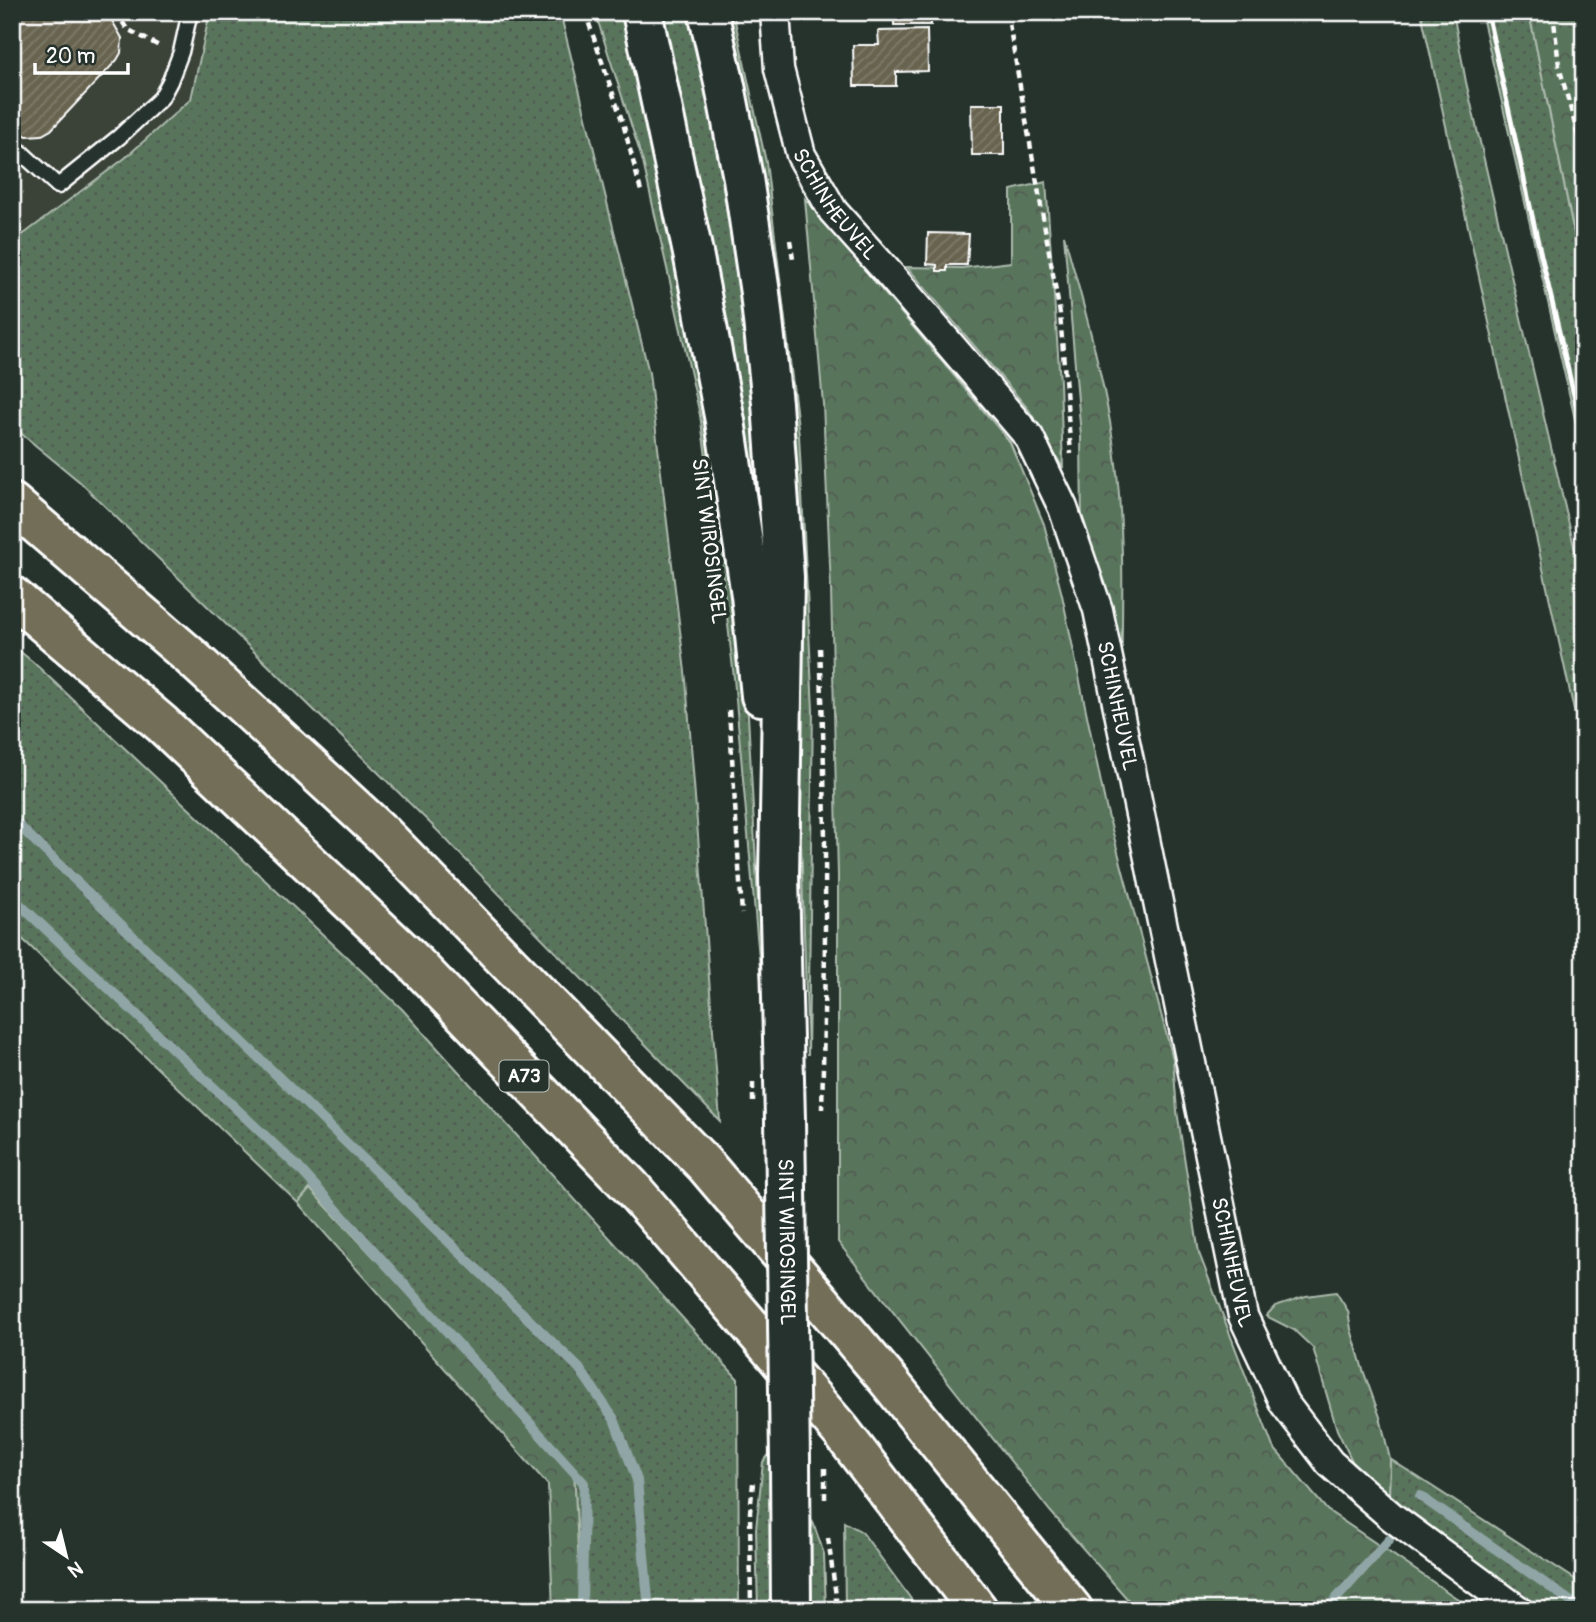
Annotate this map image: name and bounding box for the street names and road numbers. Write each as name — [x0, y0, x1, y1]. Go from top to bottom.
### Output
street label: SCHINHEUVEL — [786, 143, 884, 266]
street label: SINT WIROSINGEL — [685, 456, 733, 626]
street label: SCHINHEUVEL — [1091, 639, 1144, 773]
road number: A73 — [500, 1060, 548, 1092]
street label: SINT WIROSINGEL — [772, 1158, 802, 1326]
street label: SCHINHEUVEL — [1205, 1195, 1260, 1332]

